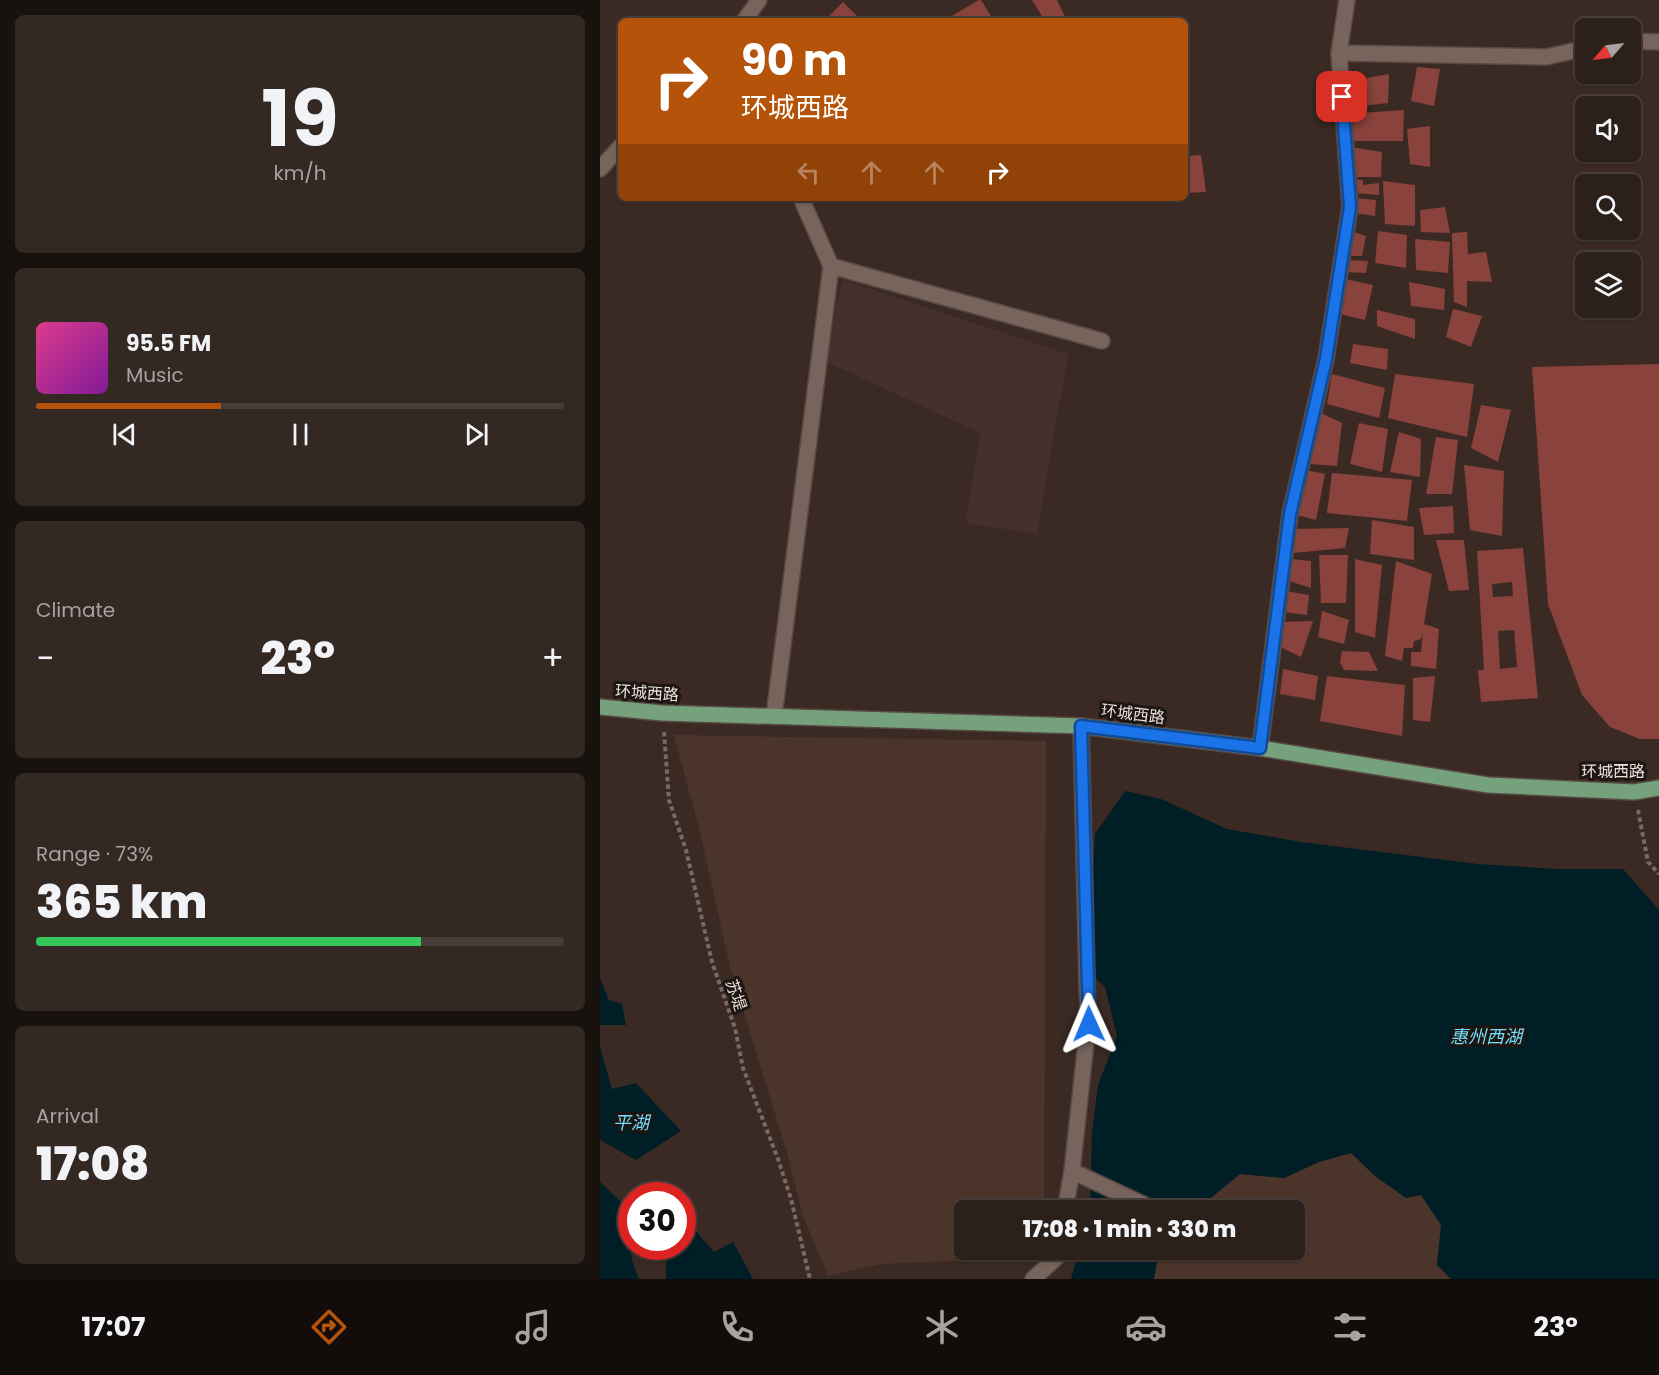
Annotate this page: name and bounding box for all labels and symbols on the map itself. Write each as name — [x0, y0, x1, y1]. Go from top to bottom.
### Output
north arrow — [1575, 18, 1641, 84]
pin — [1316, 71, 1367, 122]
street label: 环城西路 — [614, 679, 680, 707]
street label: 环城西路 — [1100, 699, 1166, 729]
street label: 环城西路 — [1581, 760, 1645, 783]
street label: 苏堤 — [720, 976, 752, 1014]
position arrow — [1057, 992, 1121, 1056]
water label: 惠州西湖 — [1450, 1024, 1525, 1049]
water label: 平湖 — [613, 1110, 652, 1135]
speed limit sign: 30 — [618, 1182, 696, 1260]

